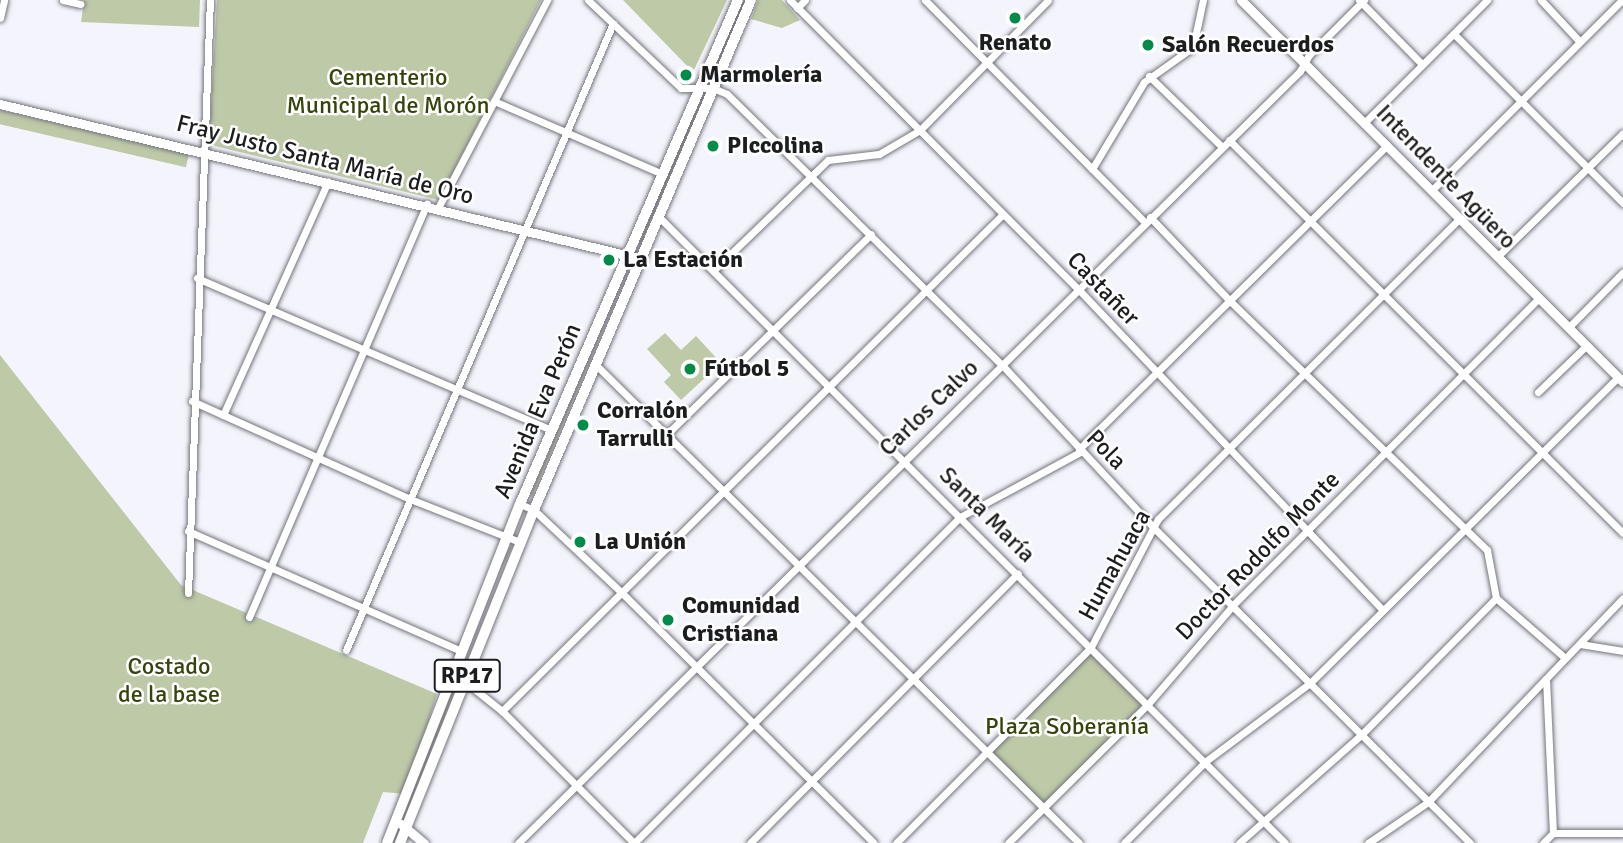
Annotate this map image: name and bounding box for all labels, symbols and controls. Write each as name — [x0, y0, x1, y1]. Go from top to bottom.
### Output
marker: Renato — [1007, 10, 1023, 26]
place label: Renato — [979, 29, 1051, 57]
place label: Salón Recuerdos — [1162, 31, 1334, 59]
marker: Salón Recuerdos — [1140, 37, 1156, 53]
place label: Marmolería — [700, 61, 822, 89]
park label: Cementerio Municipal de Morón — [286, 64, 490, 120]
marker: Marmolería — [678, 67, 694, 83]
street label: Intendente Agüero — [1370, 99, 1522, 255]
street label: Fray Justo Santa María de Oro — [173, 109, 477, 211]
place label: PIccolina — [727, 132, 823, 160]
marker: PIccolina — [705, 138, 721, 154]
place label: La Estación — [623, 246, 743, 274]
street label: Castañer — [1061, 246, 1145, 332]
marker: La Estación — [601, 252, 617, 268]
street label: Avenida Eva Perón — [488, 319, 588, 503]
street label: Carlos Calvo — [873, 354, 985, 462]
place label: Fútbol 5 — [704, 355, 789, 383]
marker: Fútbol 5 — [682, 361, 698, 377]
place label: Corralón Tarrulli — [597, 397, 688, 453]
marker: Corralón Tarrulli — [575, 417, 591, 433]
street label: Pola — [1080, 424, 1132, 476]
street label: Santa María — [933, 461, 1041, 569]
street label: Doctor Rodolfo Monte — [1170, 466, 1346, 646]
street label: Humahuaca — [1073, 505, 1157, 625]
place label: La Unión — [594, 528, 686, 556]
marker: La Unión — [572, 534, 588, 550]
place label: Comunidad Cristiana — [682, 592, 800, 648]
marker: Comunidad Cristiana — [660, 612, 676, 628]
park label: Costado de la base — [118, 653, 220, 709]
road number: RP17 — [432, 656, 502, 696]
park label: Plaza Soberanía — [985, 713, 1149, 741]

